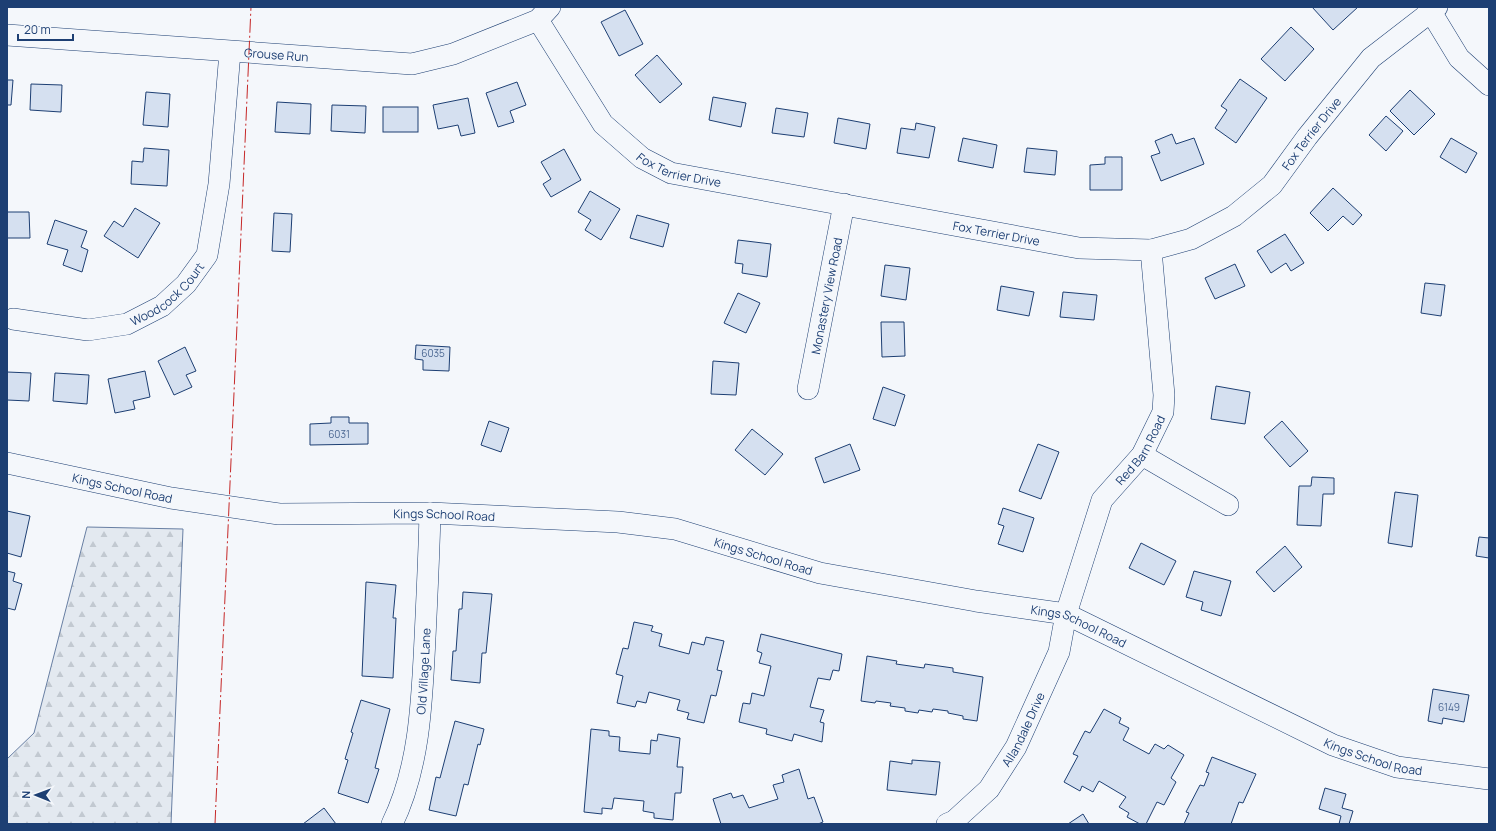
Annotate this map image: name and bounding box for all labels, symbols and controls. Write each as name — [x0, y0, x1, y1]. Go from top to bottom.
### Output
scale bar — [18, 16, 73, 42]
text: 20 m — [24, 21, 51, 38]
street label: Grouse Run — [244, 44, 309, 65]
street label: Fox Terrier Drive — [1277, 93, 1345, 173]
street label: Fox Terrier Drive — [633, 149, 723, 191]
street label: Fox Terrier Drive — [952, 217, 1041, 249]
street label: Monastery View Road — [806, 236, 846, 356]
street label: Woodcock Court — [127, 259, 208, 329]
house number: 6035 — [421, 346, 445, 360]
street label: Red Barn Road — [1111, 412, 1169, 488]
house number: 6031 — [328, 427, 350, 441]
street label: Kings School Road — [71, 469, 174, 507]
street label: Kings School Road — [393, 504, 495, 525]
street label: Kings School Road — [712, 533, 815, 579]
street label: Kings School Road — [1030, 601, 1129, 651]
street label: Old Village Lane — [412, 628, 434, 715]
street label: Allandale Drive — [997, 689, 1048, 770]
house number: 6149 — [1438, 700, 1460, 714]
street label: Kings School Road — [1321, 733, 1423, 779]
north arrow — [16, 775, 56, 815]
text: N — [18, 791, 33, 799]

